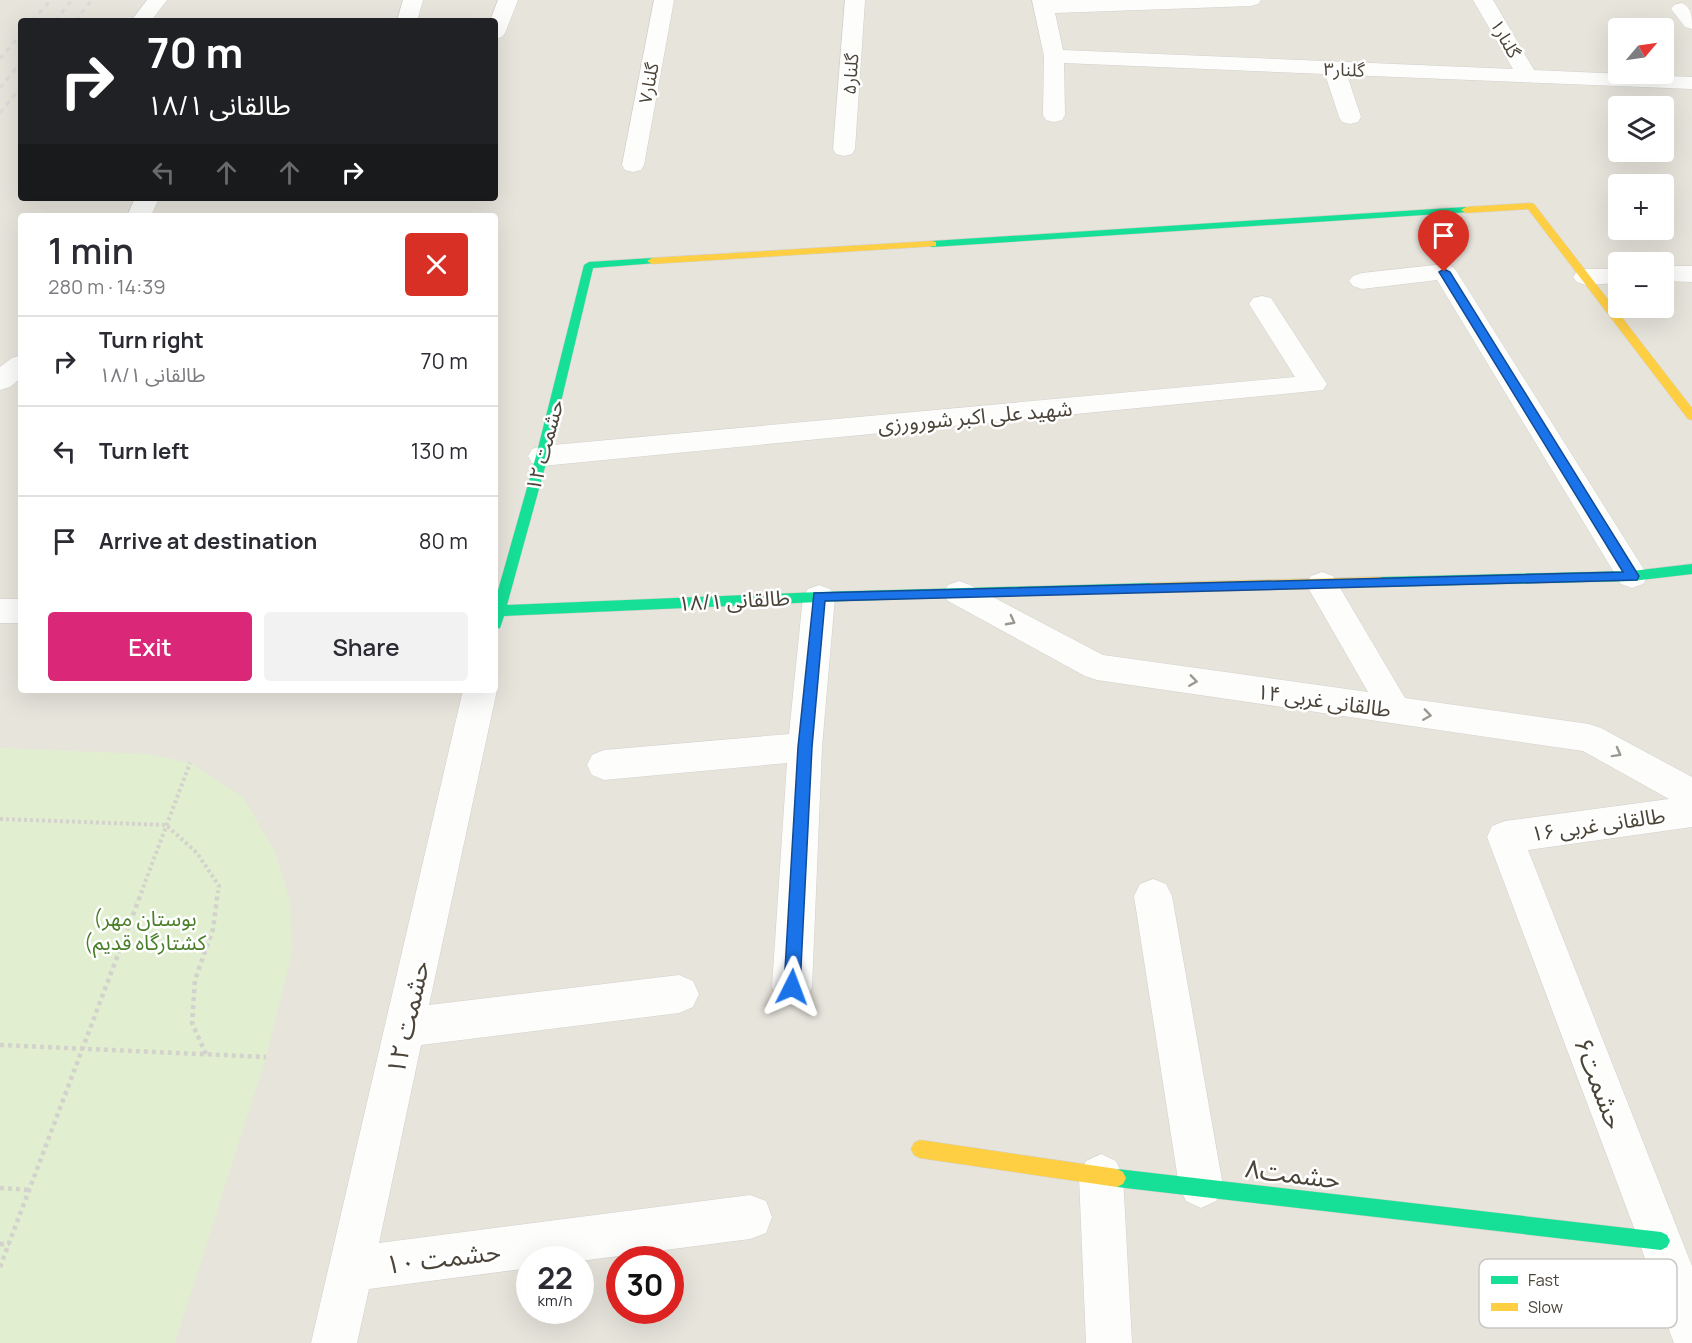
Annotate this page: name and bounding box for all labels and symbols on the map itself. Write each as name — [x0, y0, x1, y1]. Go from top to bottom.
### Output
street label: گلنار۱ — [1485, 14, 1527, 62]
north arrow — [1608, 18, 1674, 84]
street label: گلنار۵ — [837, 52, 863, 95]
street label: گلنار۳ — [1323, 56, 1366, 82]
street label: گلنار۷ — [632, 60, 664, 105]
pin — [1418, 210, 1469, 272]
street label: شهید علی اکبر شورورزی — [877, 394, 1073, 438]
street label: حشمت ۱۲ — [518, 396, 570, 494]
street label: طالقانی ۱۸/۱ — [677, 583, 791, 617]
one-way arrow — [1004, 614, 1015, 625]
one-way arrow — [1188, 675, 1197, 687]
street label: طالقانی غربی ۱۴ — [1255, 677, 1393, 723]
one-way arrow — [1423, 708, 1432, 720]
one-way arrow — [1611, 746, 1621, 757]
street label: طالقانی غربی ۱۶ — [1529, 801, 1667, 847]
park label: (بوستان مهر (کشتارگاه قدیم — [84, 904, 207, 958]
position arrow — [760, 955, 824, 1019]
street label: حشمت ۱۲ — [376, 957, 438, 1077]
street label: حشمت۶ — [1566, 1032, 1634, 1134]
street label: حشمت۸ — [1243, 1149, 1343, 1197]
street label: حشمت ۱۰ — [383, 1232, 503, 1282]
speed limit sign: 30 — [606, 1246, 684, 1324]
legend — [1479, 1259, 1677, 1328]
text: Fast — [1528, 1269, 1559, 1291]
text: Slow — [1528, 1296, 1563, 1318]

